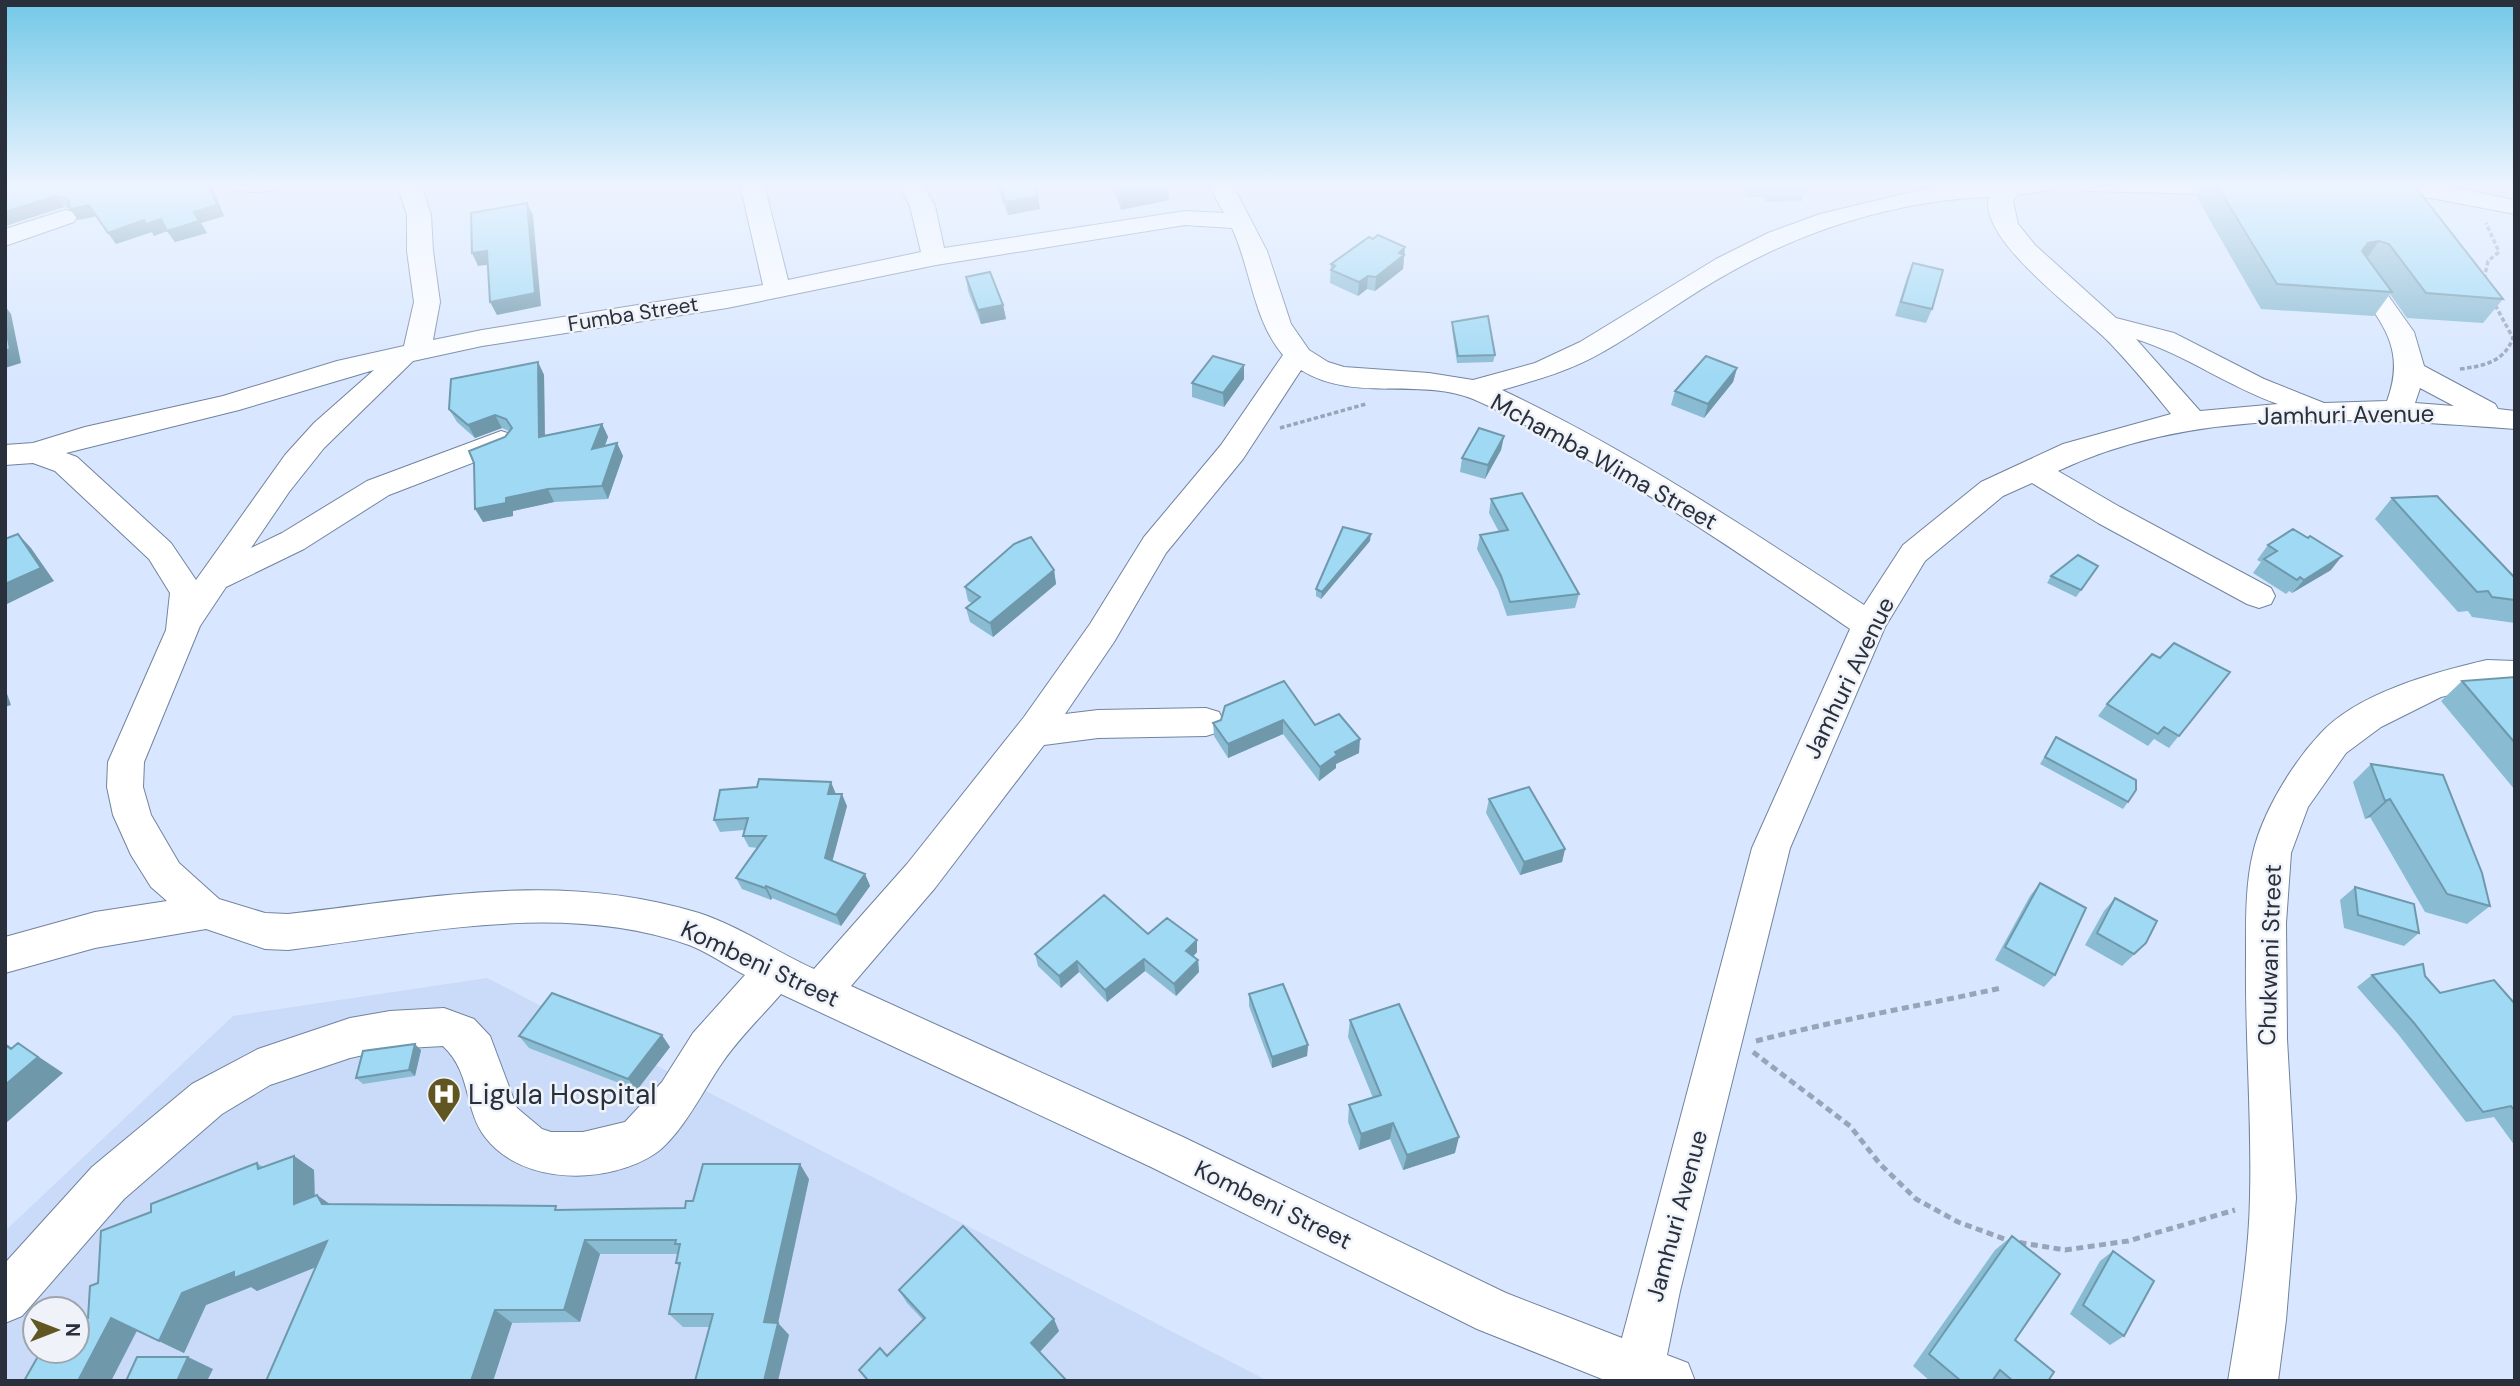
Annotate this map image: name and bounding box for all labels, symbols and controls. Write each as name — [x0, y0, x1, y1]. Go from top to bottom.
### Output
street label: Fumba Street — [566, 290, 700, 338]
street label: Mchamba Wima Street — [1485, 386, 1723, 537]
street label: Jamhuri Avenue — [2257, 397, 2435, 432]
street label: Jamhuri Avenue — [1796, 592, 1901, 764]
street label: Chukwani Street — [2251, 864, 2288, 1046]
street label: Kombeni Street — [676, 913, 844, 1014]
hospital icon: Ligula Hospital — [425, 1075, 463, 1124]
place label: Ligula Hospital — [468, 1076, 657, 1113]
street label: Jamhuri Avenue — [1639, 1127, 1714, 1305]
street label: Kombeni Street — [1189, 1153, 1357, 1256]
north arrow — [21, 1295, 91, 1365]
text: N — [60, 1323, 85, 1337]

